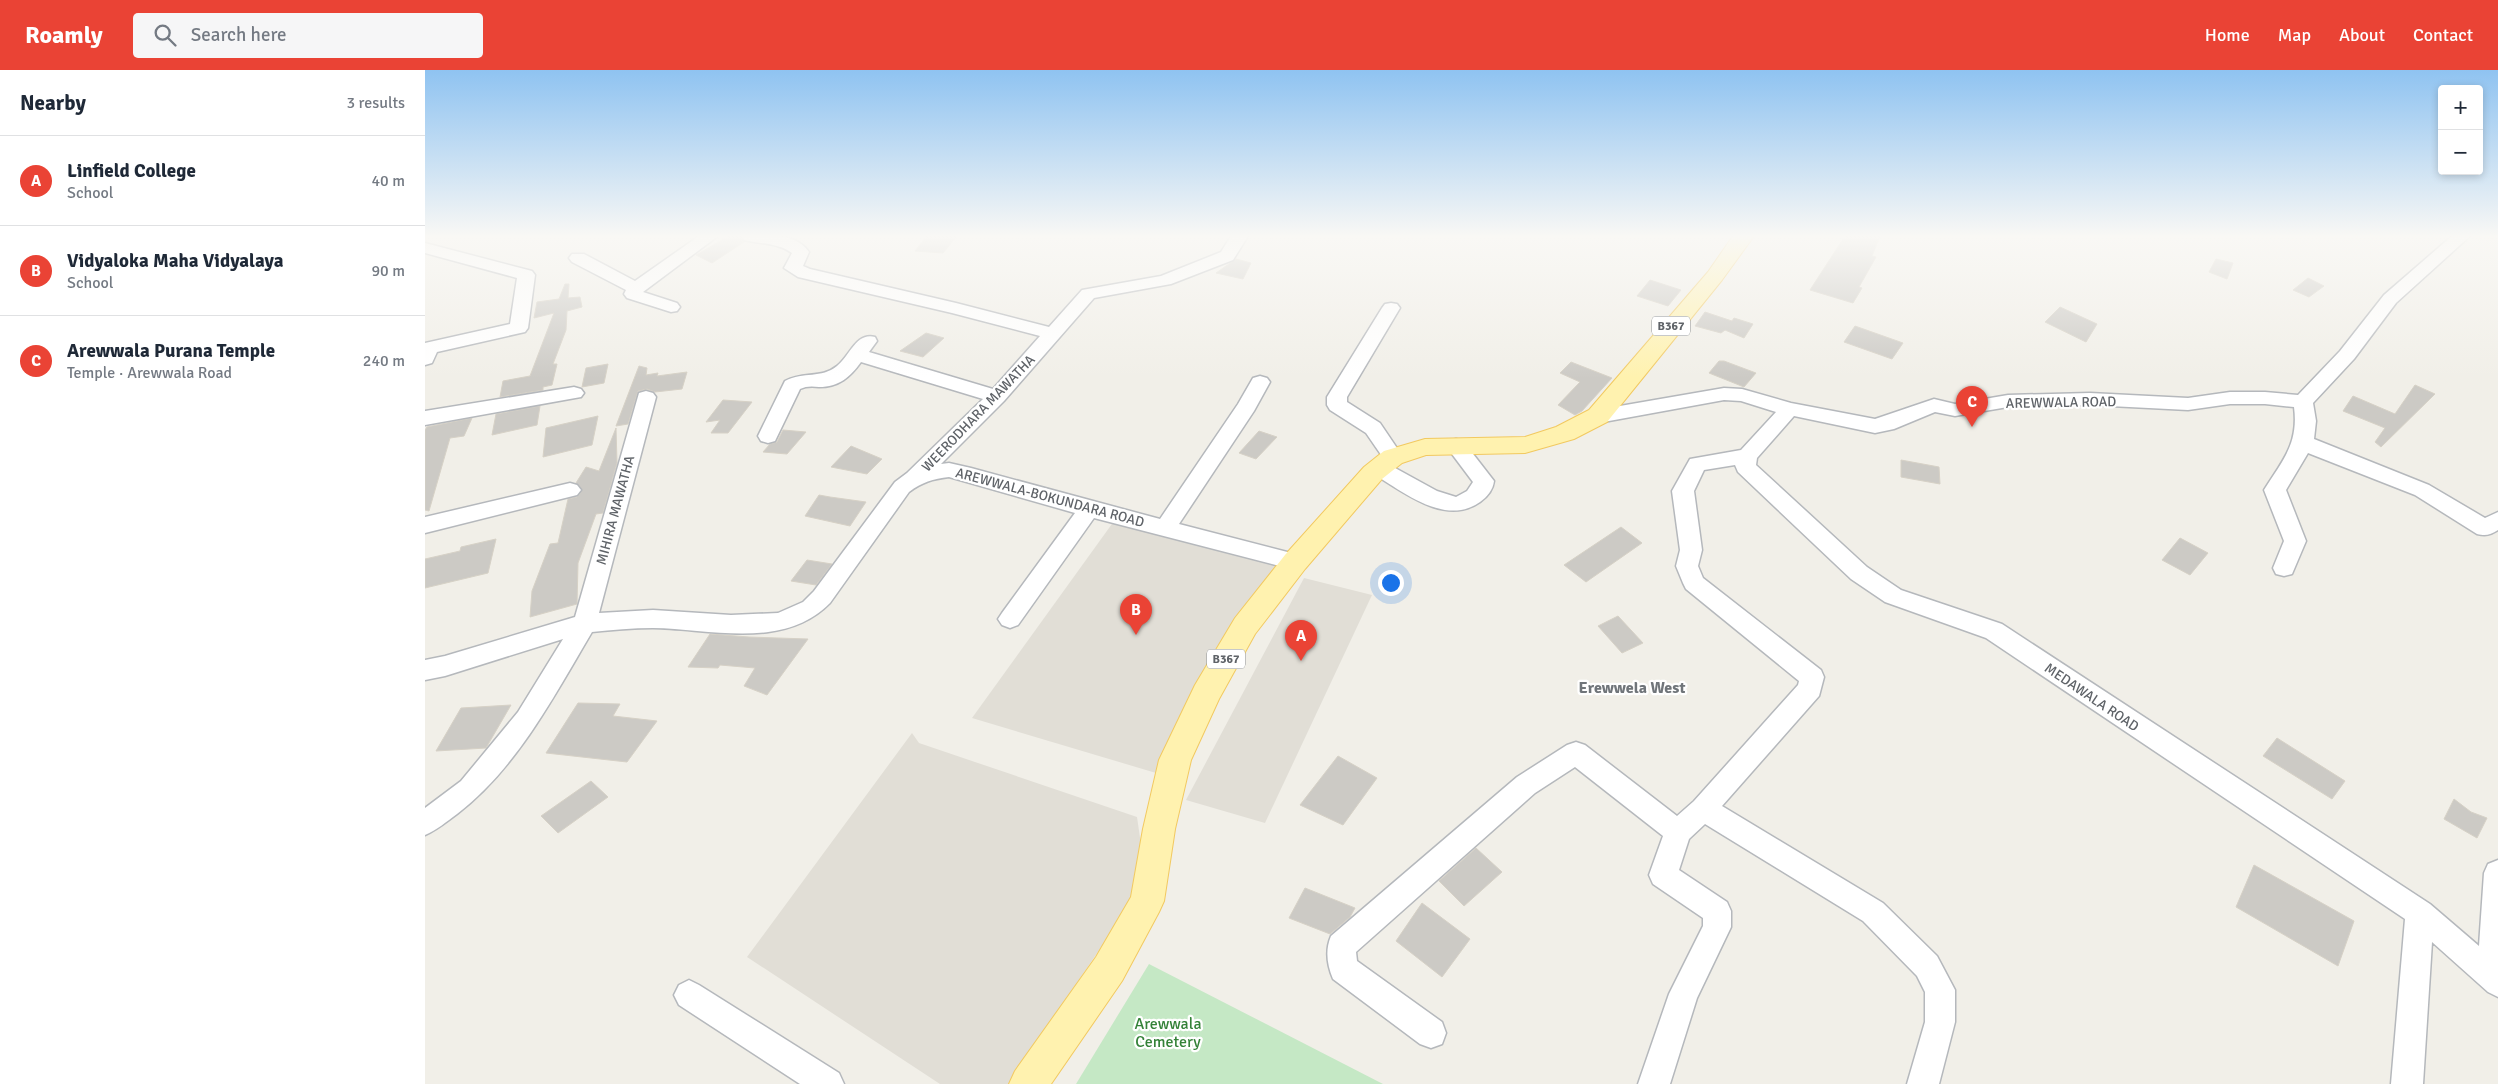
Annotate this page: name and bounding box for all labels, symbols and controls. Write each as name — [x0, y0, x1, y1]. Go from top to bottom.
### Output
search box — [133, 13, 483, 58]
text: Roamly — [25, 20, 103, 50]
icon: search — [151, 21, 179, 49]
text: Search here — [191, 23, 287, 47]
text: Home — [2205, 24, 2250, 46]
text: Map — [2278, 24, 2311, 46]
text: About — [2339, 24, 2385, 46]
text: Contact — [2413, 24, 2473, 46]
map controls — [2438, 85, 2483, 175]
button: + — [2438, 85, 2483, 130]
text: Nearby — [20, 90, 86, 116]
text: 3 results — [346, 93, 405, 113]
button: − — [2438, 130, 2483, 175]
text: Linfield College — [67, 159, 196, 183]
text: A — [31, 171, 41, 191]
text: 40 m — [371, 171, 405, 191]
text: School — [67, 183, 113, 203]
text: Vidyaloka Maha Vidyalaya — [67, 249, 284, 273]
text: B — [31, 261, 41, 281]
text: 90 m — [371, 261, 405, 281]
text: School — [67, 273, 113, 293]
road number: B367 — [1652, 317, 1690, 336]
text: Arewwala Purana Temple — [67, 339, 275, 363]
text: C — [31, 351, 41, 371]
text: 240 m — [363, 351, 405, 371]
street label: WEERODHARA MAWATHA — [918, 351, 1039, 475]
text: Temple · Arewwala Road — [67, 363, 232, 383]
pin: C — [1956, 386, 1988, 427]
street label: AREWWALA ROAD — [2006, 393, 2116, 412]
street label: MIHIRA MAWATHA — [593, 453, 638, 567]
street label: AREWWALA-BOKUNDARA ROAD — [954, 464, 1146, 531]
your location — [1378, 570, 1404, 596]
pin: B — [1120, 594, 1152, 635]
pin: A — [1285, 620, 1317, 661]
road number: B367 — [1207, 650, 1245, 668]
street label: MEDAWALA ROAD — [2041, 660, 2142, 735]
district label: Erewwela West — [1579, 678, 1685, 698]
park label: Arewwala Cemetery — [1134, 1014, 1202, 1052]

